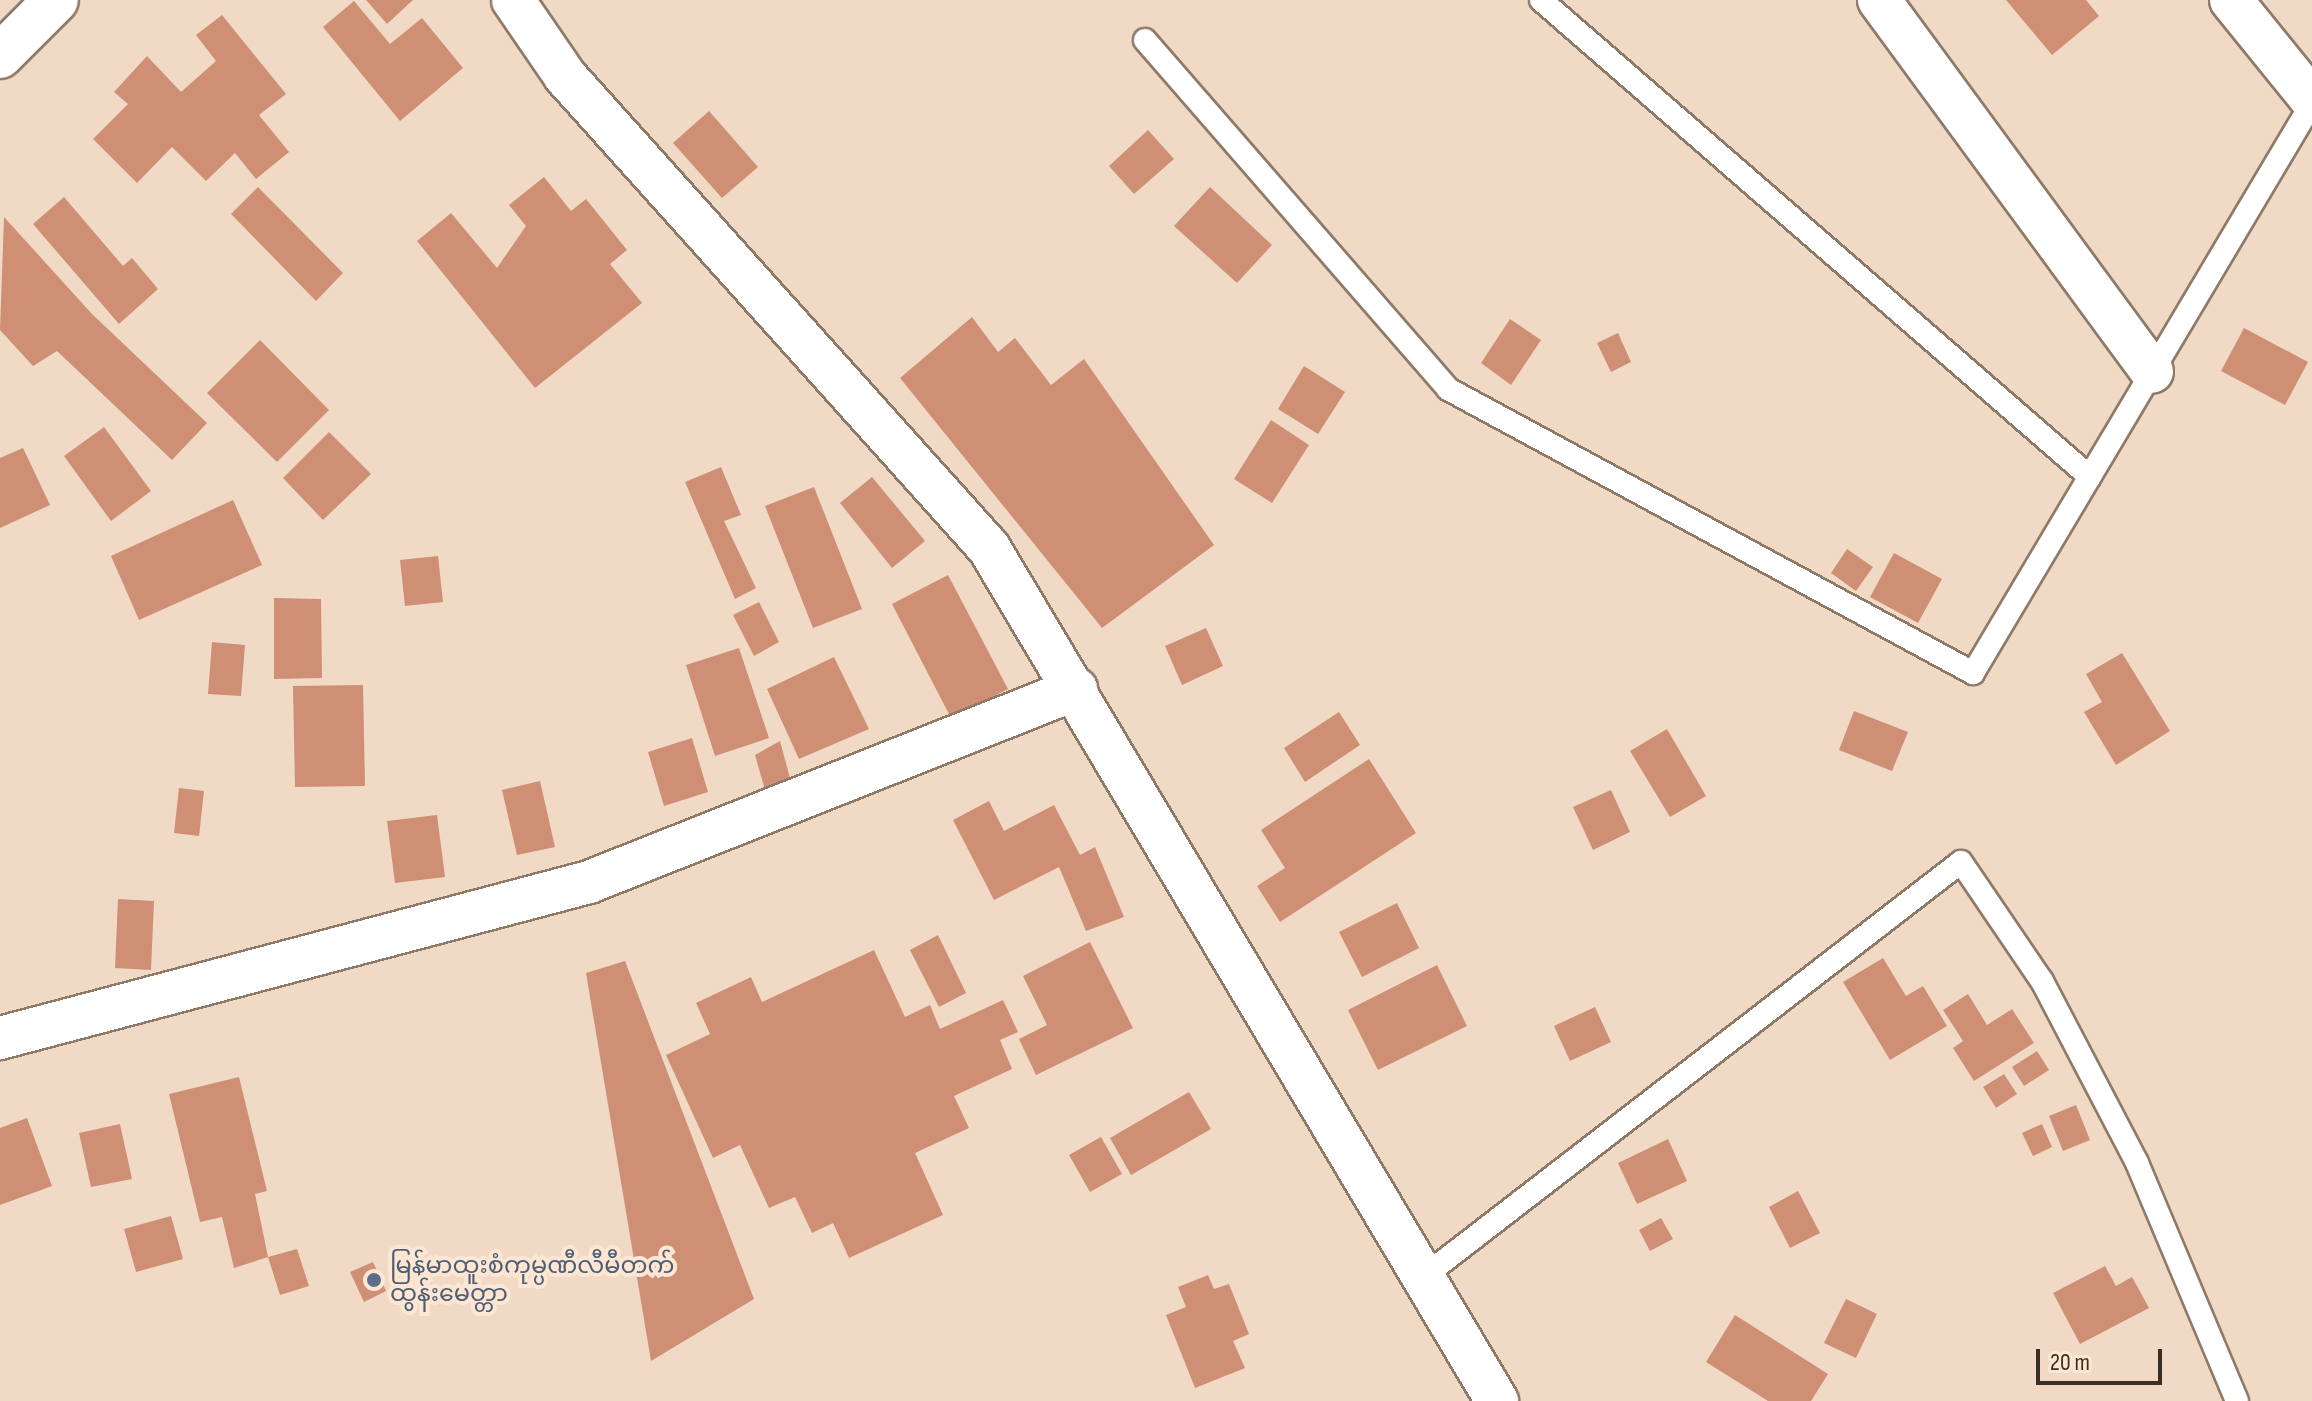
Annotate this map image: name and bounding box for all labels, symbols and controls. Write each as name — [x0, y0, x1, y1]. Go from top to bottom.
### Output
place label: မြန်မာထူးစံကုမ္ပဏီလီမီတက် ထွန်းမေတ္တာ — [390, 1252, 675, 1308]
marker: မြန်မာထူးစံကုမ္ပဏီလီမီတက် ထွန်းမေတ္တာ — [365, 1271, 383, 1289]
scale bar — [2040, 1333, 2166, 1383]
text: 20 m — [2050, 1348, 2090, 1377]

